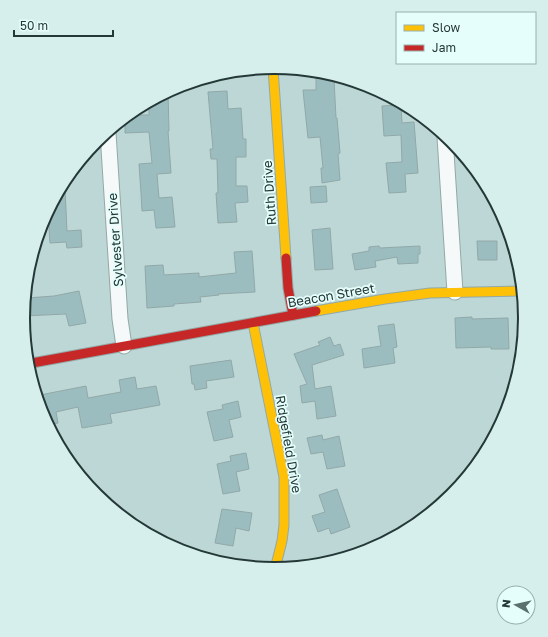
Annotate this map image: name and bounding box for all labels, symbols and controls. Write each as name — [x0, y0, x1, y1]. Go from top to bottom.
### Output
scale bar — [14, 12, 113, 38]
legend — [396, 12, 536, 64]
text: 50 m — [20, 18, 48, 33]
text: Slow — [432, 20, 460, 35]
text: Jam — [432, 40, 456, 55]
street label: Ruth Drive — [259, 160, 279, 226]
street label: Sylvester Drive — [104, 193, 126, 287]
street label: Beacon Street — [286, 279, 376, 311]
street label: Ridgefield Drive — [273, 394, 305, 494]
north arrow — [496, 585, 536, 625]
text: N — [499, 598, 513, 609]

